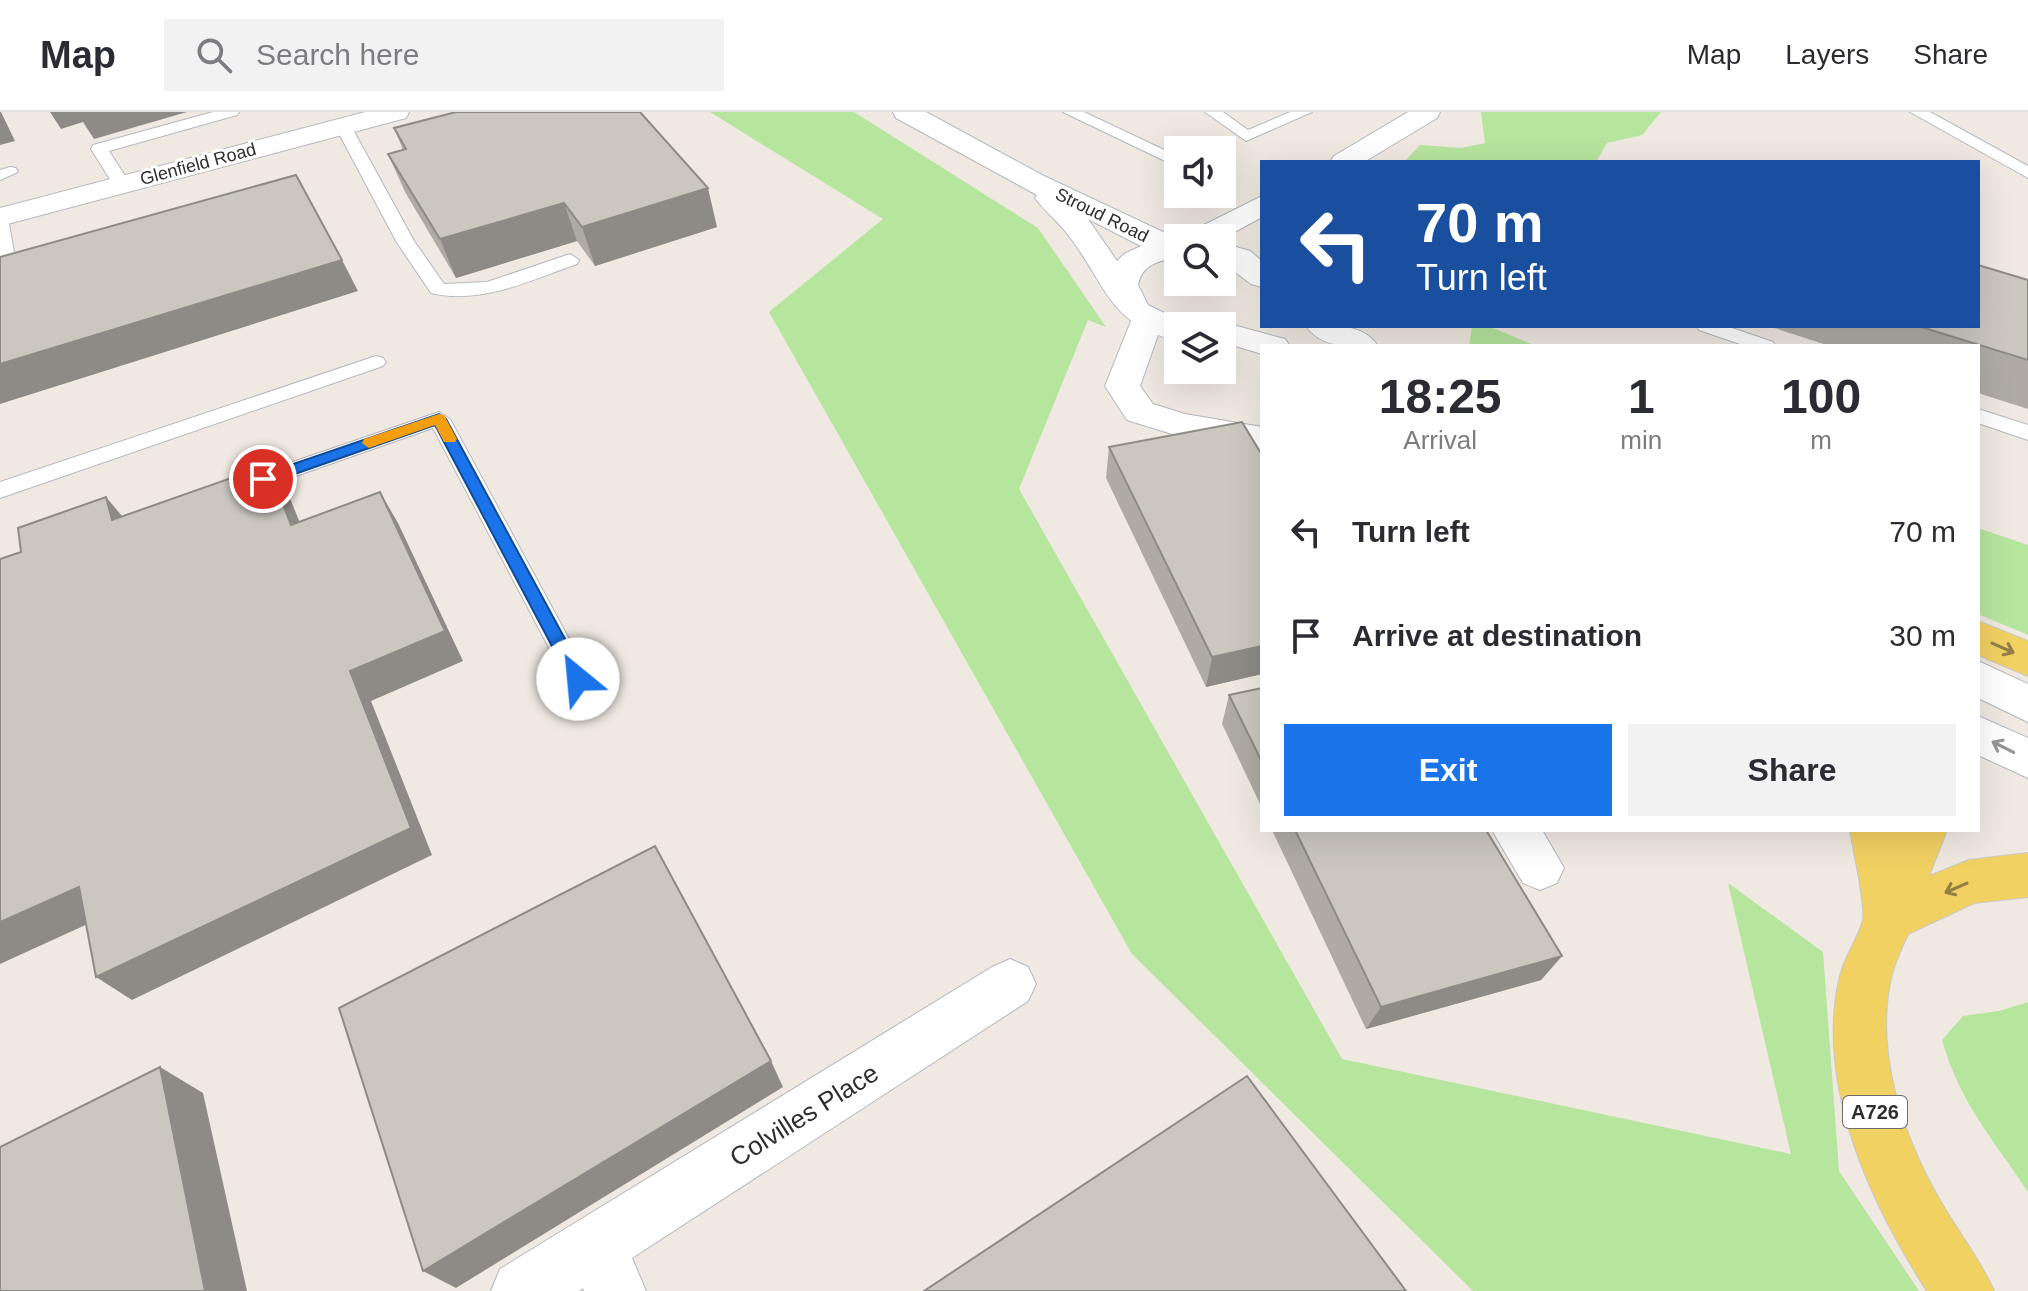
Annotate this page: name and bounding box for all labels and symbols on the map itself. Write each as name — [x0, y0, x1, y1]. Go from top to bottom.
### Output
street label: Glenfield Road — [138, 139, 258, 189]
street label: Stroud Road — [1052, 184, 1152, 246]
pin — [229, 445, 297, 513]
position arrow — [536, 637, 620, 721]
one-way arrow — [1990, 642, 2015, 657]
one-way arrow — [1992, 738, 2015, 753]
one-way arrow — [1944, 881, 1969, 896]
street label: Colvilles Place — [724, 1057, 884, 1173]
road number: A726 — [1843, 1096, 1907, 1128]

